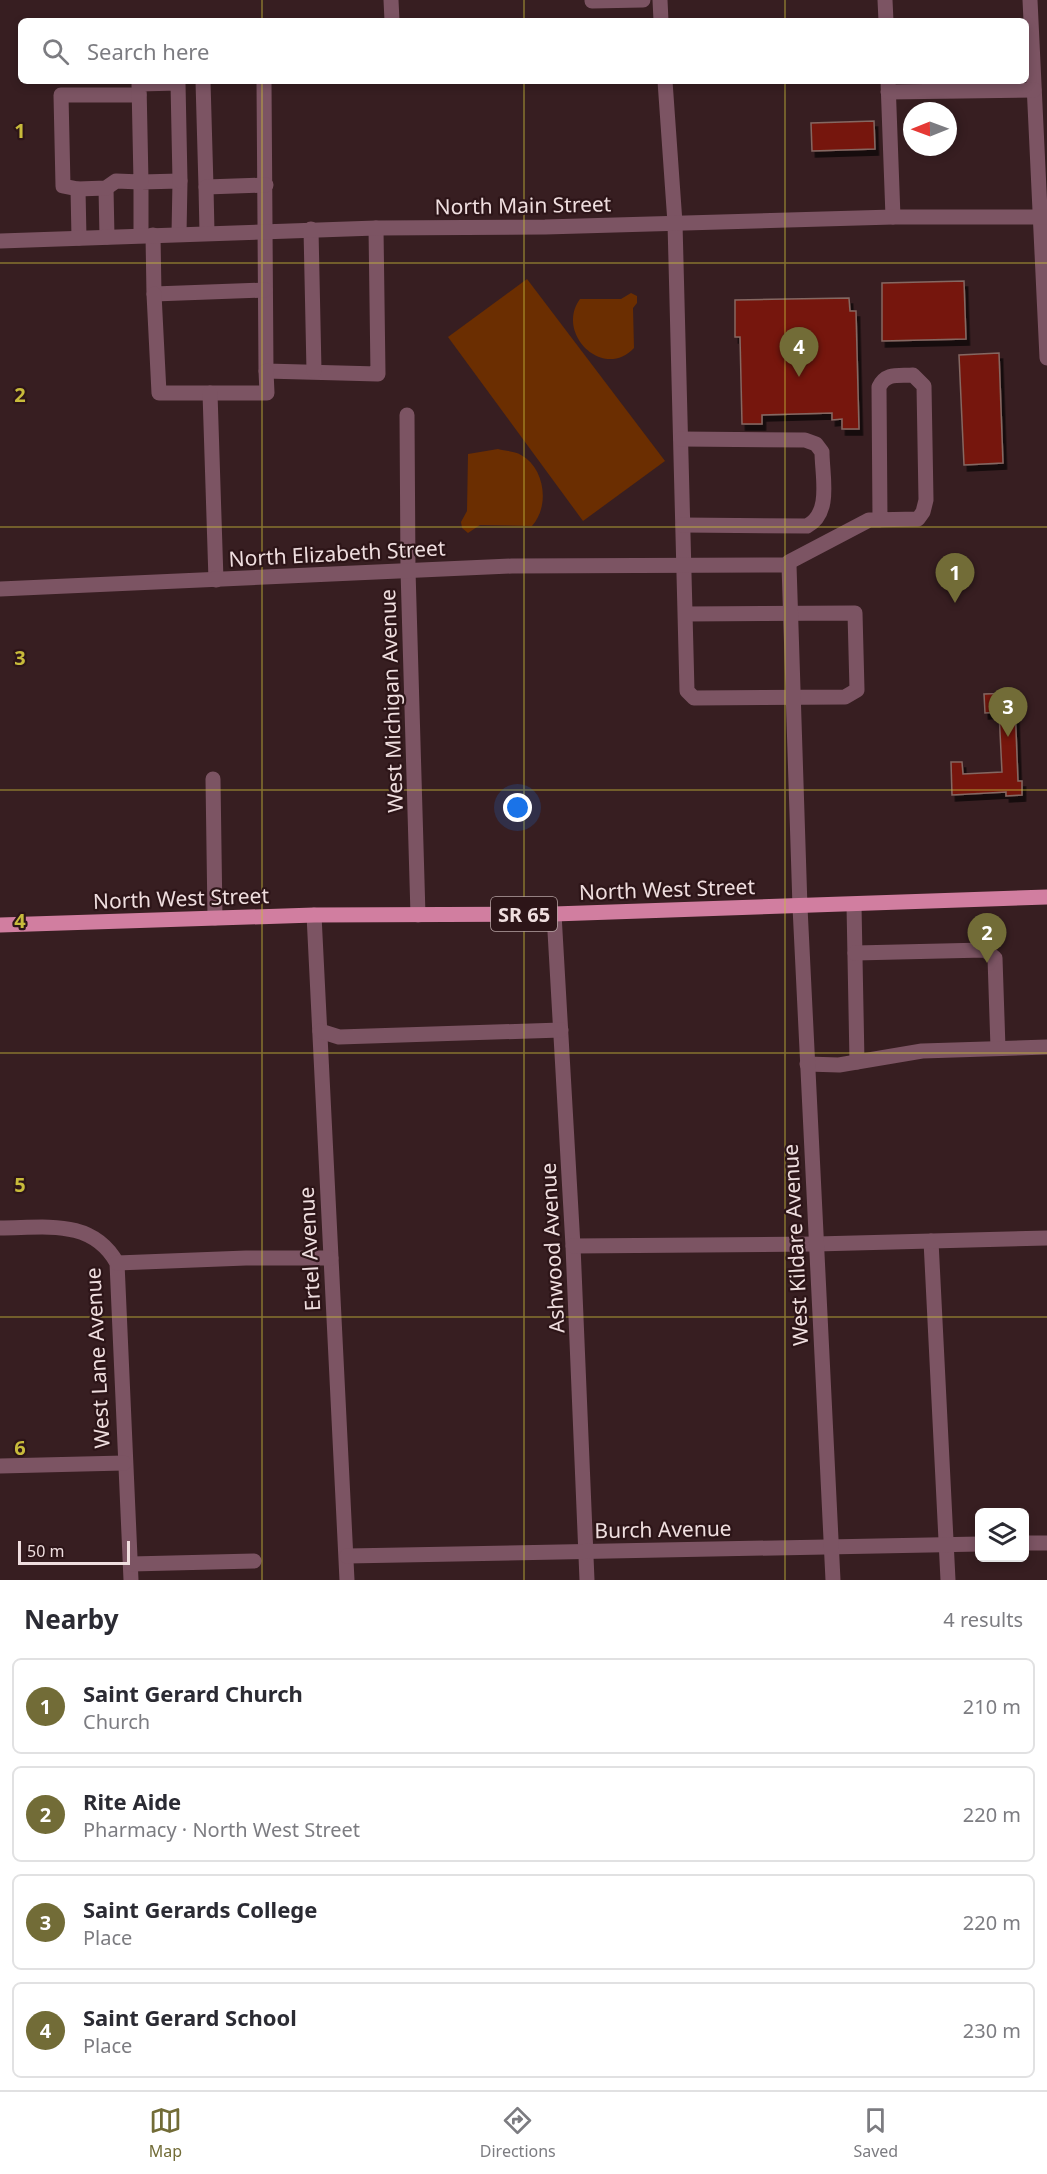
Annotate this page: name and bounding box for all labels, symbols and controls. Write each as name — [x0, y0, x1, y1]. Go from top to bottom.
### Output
search box — [18, 18, 1029, 84]
icon: search — [39, 35, 72, 68]
text: Search here — [87, 36, 209, 66]
north arrow — [903, 102, 957, 156]
text: 1 — [14, 117, 26, 144]
street label: North Main Street — [434, 189, 612, 221]
pin: 4 — [780, 328, 818, 377]
text: 2 — [14, 381, 26, 408]
street label: North Elizabeth Street — [228, 533, 446, 573]
pin: 1 — [936, 554, 974, 603]
street label: West Michigan Avenue — [373, 589, 409, 813]
text: 3 — [14, 644, 26, 671]
pin: 3 — [988, 688, 1028, 737]
your location — [503, 793, 532, 822]
street label: North West Street — [579, 872, 756, 906]
street label: North West Street — [93, 881, 270, 915]
road number: SR 65 — [491, 897, 557, 931]
text: 4 — [14, 907, 26, 934]
pin: 2 — [968, 914, 1006, 963]
street label: West Kildare Avenue — [776, 1143, 814, 1347]
street label: Ashwood Avenue — [534, 1162, 570, 1334]
text: 5 — [14, 1171, 26, 1198]
street label: Ertel Avenue — [292, 1186, 326, 1312]
street label: West Lane Avenue — [78, 1267, 116, 1449]
text: 6 — [14, 1434, 26, 1461]
map controls — [975, 1508, 1029, 1562]
button: layers — [975, 1508, 1029, 1562]
street label: Burch Avenue — [594, 1514, 732, 1544]
scale bar — [18, 1538, 130, 1566]
text: 50 m — [27, 1540, 64, 1562]
text: Nearby — [24, 1601, 119, 1637]
text: 4 results — [943, 1606, 1023, 1633]
text: Saint Gerard Church — [83, 1678, 303, 1708]
text: 1 — [40, 1693, 51, 1720]
text: 210 m — [963, 1693, 1021, 1720]
text: Church — [83, 1708, 150, 1735]
text: Rite Aide — [83, 1786, 181, 1816]
text: 2 — [40, 1801, 51, 1828]
text: 220 m — [963, 1801, 1021, 1828]
text: Pharmacy · North West Street — [83, 1816, 360, 1843]
text: Saint Gerards College — [83, 1894, 317, 1924]
text: 3 — [40, 1909, 51, 1936]
text: 220 m — [963, 1909, 1021, 1936]
text: Place — [83, 1924, 132, 1951]
text: Saint Gerard School — [83, 2002, 297, 2032]
text: 4 — [40, 2017, 51, 2044]
text: 230 m — [963, 2017, 1021, 2044]
text: Place — [83, 2032, 132, 2059]
tab: Map — [149, 2104, 182, 2162]
tab: Directions — [480, 2104, 556, 2162]
tab: Saved — [853, 2104, 898, 2162]

